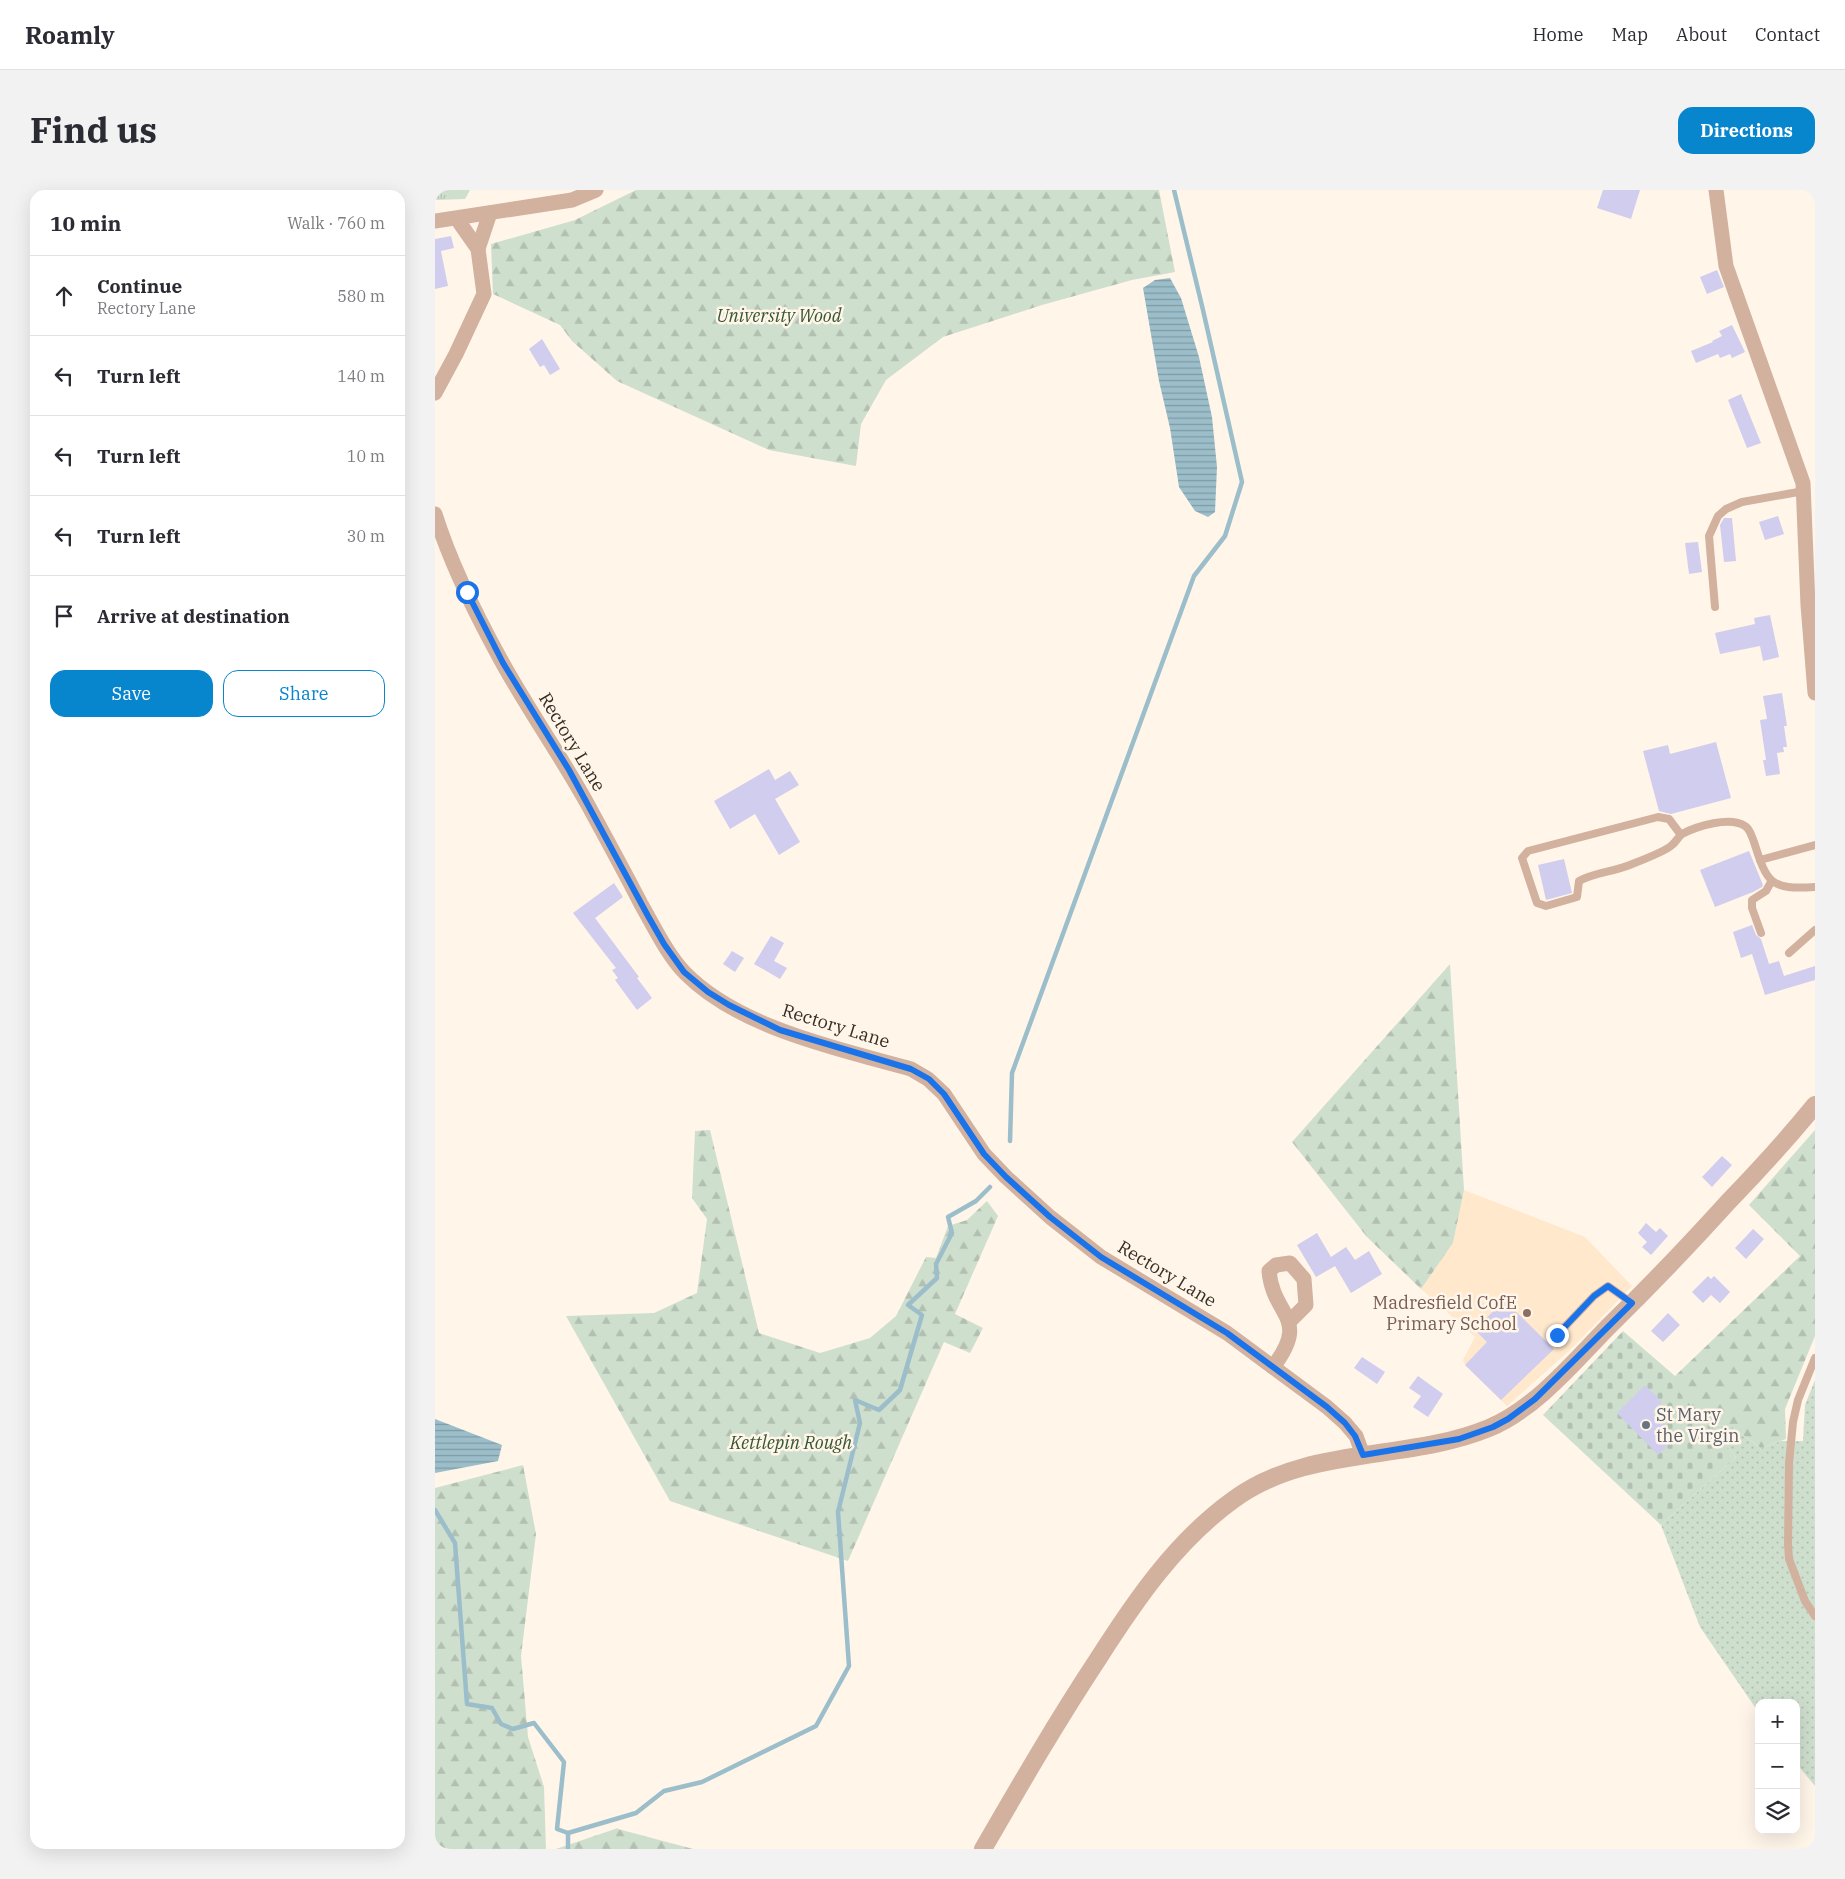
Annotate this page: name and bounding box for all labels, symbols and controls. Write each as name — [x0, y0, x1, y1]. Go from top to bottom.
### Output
text: Roamly — [25, 19, 115, 51]
text: Home — [1532, 23, 1584, 46]
text: Map — [1612, 23, 1648, 46]
text: About — [1676, 23, 1727, 46]
text: Contact — [1755, 23, 1820, 46]
text: Find us — [30, 107, 157, 153]
button: Directions — [1678, 107, 1815, 154]
text: 10 min — [50, 209, 121, 237]
text: Walk · 760 m — [287, 213, 385, 233]
text: Continue — [97, 274, 182, 298]
icon: ahead — [50, 282, 78, 310]
text: 580 m — [337, 286, 385, 306]
text: Rectory Lane — [97, 298, 196, 318]
park label: University Wood — [716, 304, 842, 327]
icon: left — [50, 362, 78, 390]
text: Turn left — [97, 364, 180, 388]
text: 140 m — [337, 366, 385, 386]
icon: left — [50, 442, 78, 470]
text: Turn left — [97, 444, 180, 468]
text: 10 m — [347, 446, 385, 466]
icon: left — [50, 522, 78, 550]
text: Turn left — [97, 524, 180, 548]
text: 30 m — [347, 526, 385, 546]
route start — [456, 581, 479, 604]
icon: arrive — [50, 602, 78, 630]
text: Arrive at destination — [97, 604, 290, 628]
button: Save — [50, 670, 213, 717]
button: Share — [223, 670, 385, 717]
street label: Rectory Lane — [534, 688, 611, 795]
street label: Rectory Lane — [780, 998, 893, 1053]
street label: Rectory Lane — [1114, 1235, 1221, 1312]
place label: Madresfield CofE Primary School — [1373, 1291, 1517, 1335]
marker: Madresfield CofE Primary School — [1521, 1307, 1533, 1319]
route end — [1546, 1324, 1569, 1347]
place label: St Mary the Virgin — [1656, 1403, 1740, 1447]
marker: St Mary the Virgin — [1640, 1419, 1652, 1431]
park label: Kettlepin Rough — [729, 1431, 852, 1454]
map controls — [1755, 1699, 1800, 1834]
button: + — [1755, 1699, 1800, 1744]
button: − — [1755, 1744, 1800, 1789]
button: layers — [1755, 1789, 1800, 1834]

